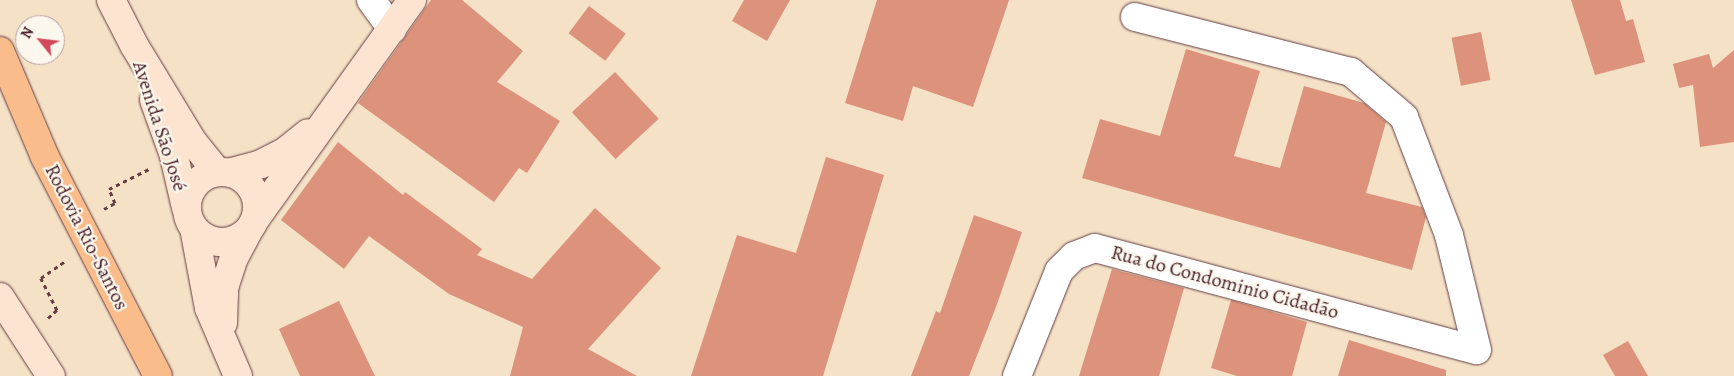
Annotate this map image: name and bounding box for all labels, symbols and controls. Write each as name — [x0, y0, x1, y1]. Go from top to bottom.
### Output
north arrow — [15, 15, 65, 65]
text: N — [17, 24, 38, 42]
street label: Avenida São José — [128, 58, 192, 194]
street label: Rodovia Rio-Santos — [40, 160, 134, 314]
street label: Rua do Condominio Cidadão — [1109, 240, 1341, 324]

